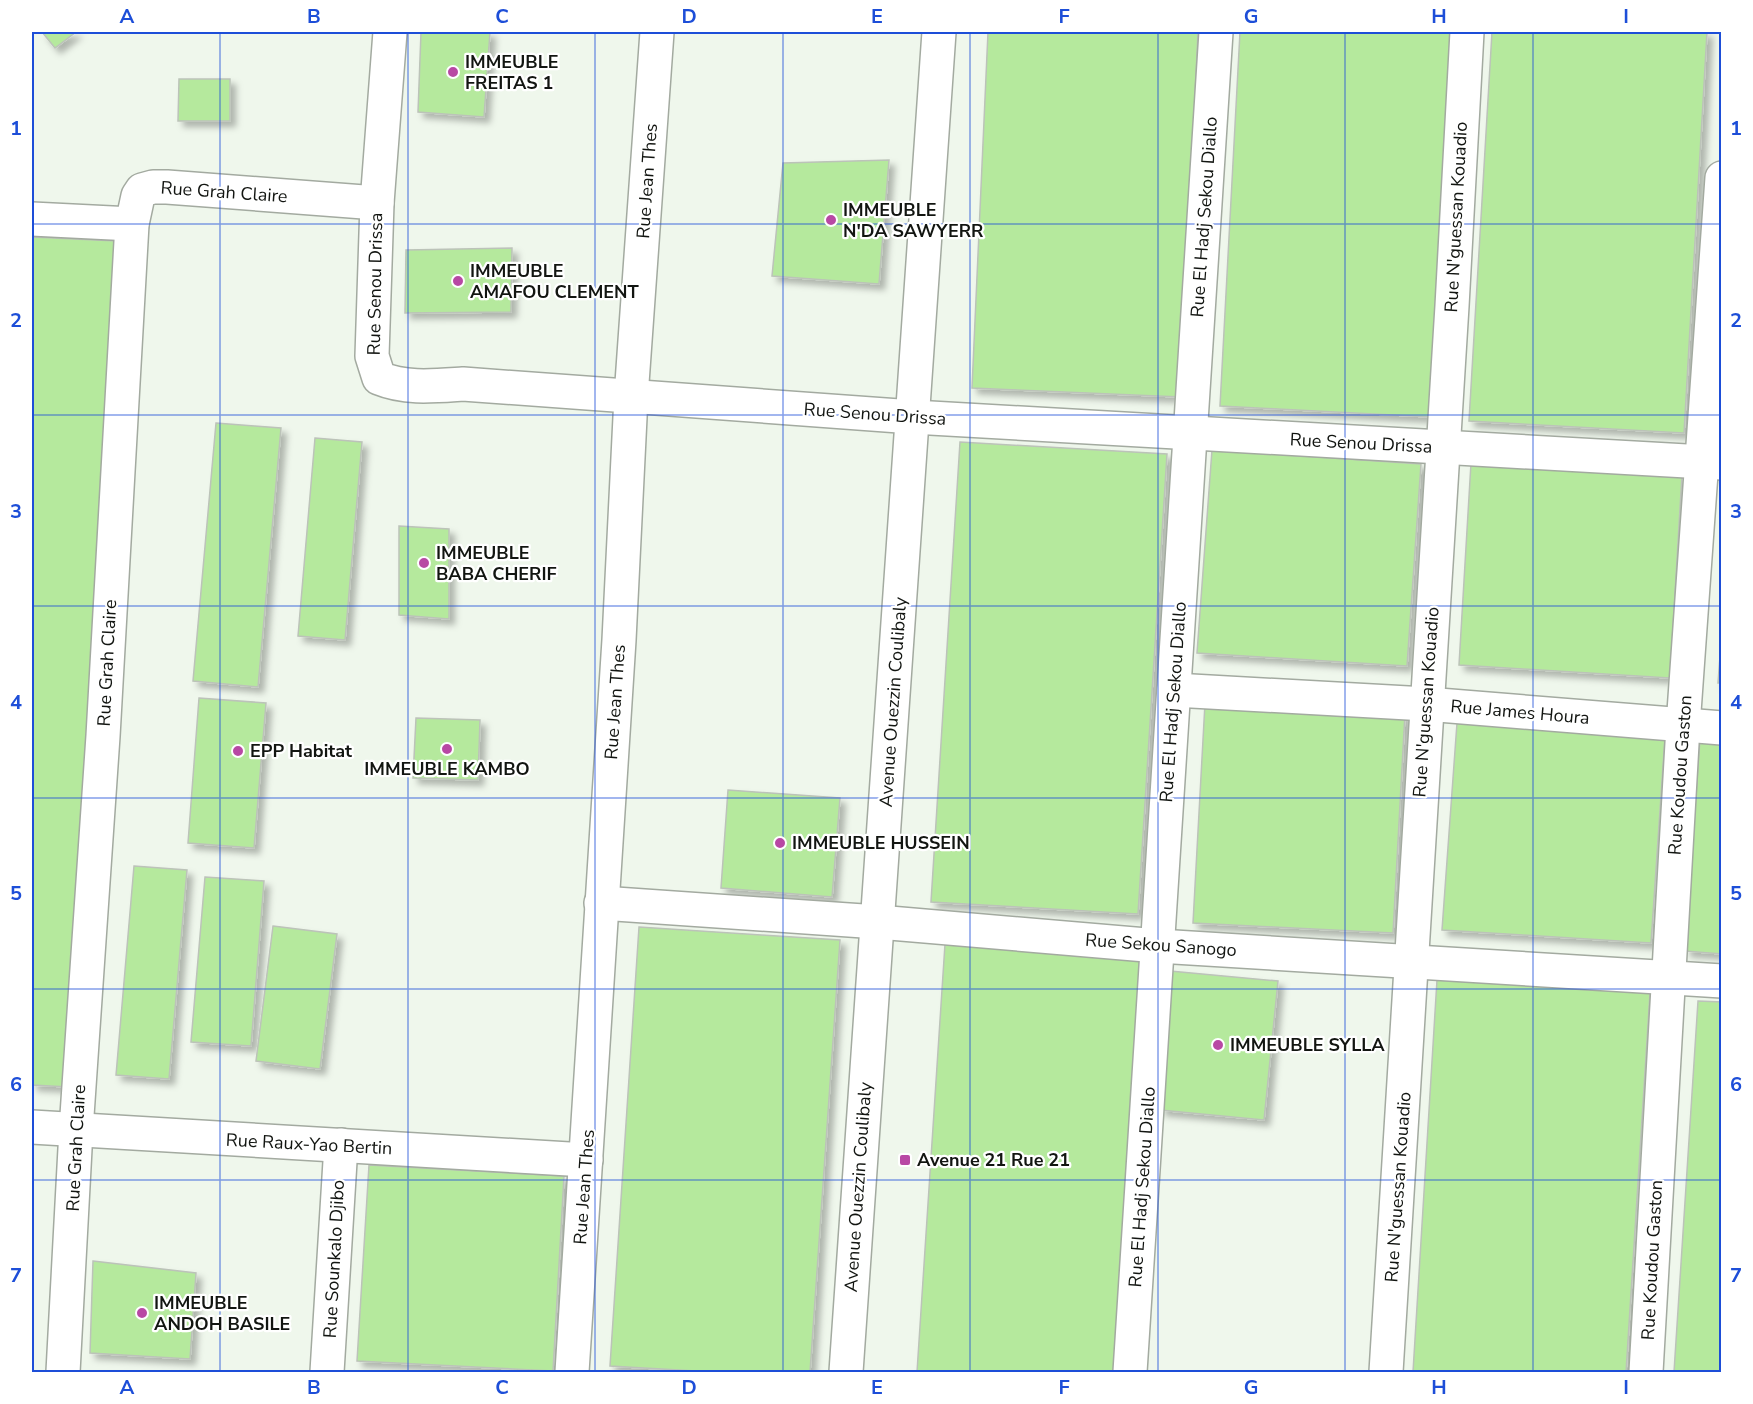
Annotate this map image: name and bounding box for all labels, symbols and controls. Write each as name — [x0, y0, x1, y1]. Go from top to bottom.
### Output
text: A — [120, 3, 135, 30]
text: B — [307, 3, 321, 30]
text: C — [495, 3, 509, 30]
text: D — [681, 3, 697, 30]
text: E — [871, 3, 883, 30]
text: F — [1058, 3, 1070, 30]
text: G — [1244, 3, 1258, 30]
text: H — [1431, 3, 1447, 30]
text: I — [1623, 3, 1629, 30]
place label: IMMEUBLE FREITAS 1 — [465, 50, 559, 95]
marker: IMMEUBLE FREITAS 1 — [446, 65, 460, 79]
text: 1 — [10, 115, 22, 142]
text: 1 — [1730, 115, 1742, 142]
street label: Rue El Hadj Sekou Diallo — [1185, 116, 1223, 318]
street label: Rue N'guessan Kouadio — [1439, 121, 1473, 313]
street label: Rue Jean Thes — [631, 123, 663, 239]
street label: Rue Grah Claire — [160, 176, 288, 208]
place label: IMMEUBLE N'DA SAWYERR — [843, 198, 984, 243]
street label: Rue Senou Drissa — [362, 212, 388, 356]
marker: IMMEUBLE N'DA SAWYERR — [824, 213, 838, 227]
place label: IMMEUBLE AMAFOU CLEMENT — [470, 259, 639, 304]
marker: IMMEUBLE AMAFOU CLEMENT — [451, 274, 465, 288]
text: 2 — [10, 307, 22, 334]
text: 2 — [1730, 307, 1742, 334]
street label: Rue Senou Drissa — [803, 397, 947, 431]
street label: Rue Senou Drissa — [1289, 427, 1433, 459]
text: 3 — [10, 498, 22, 525]
text: 3 — [1730, 498, 1742, 525]
place label: IMMEUBLE BABA CHERIF — [436, 541, 557, 586]
marker: IMMEUBLE BABA CHERIF — [417, 556, 431, 570]
street label: Avenue Ouezzin Coulibaly — [874, 595, 912, 808]
street label: Rue Grah Claire — [92, 599, 122, 727]
street label: Rue El Hadj Sekou Diallo — [1154, 601, 1192, 803]
street label: Rue N'guessan Kouadio — [1407, 606, 1445, 798]
street label: Rue Jean Thes — [599, 644, 631, 760]
text: 4 — [10, 689, 22, 716]
text: 4 — [1730, 689, 1742, 716]
street label: Rue James Houra — [1449, 694, 1591, 730]
street label: Rue Koudou Gaston — [1662, 694, 1698, 856]
place label: EPP Habitat — [250, 739, 352, 763]
marker: IMMEUBLE KAMBO — [440, 742, 454, 756]
marker: EPP Habitat — [231, 744, 245, 758]
place label: IMMEUBLE KAMBO — [364, 757, 530, 781]
place label: IMMEUBLE HUSSEIN — [792, 831, 970, 855]
marker: IMMEUBLE HUSSEIN — [773, 836, 787, 850]
text: 5 — [10, 880, 22, 907]
text: 5 — [1730, 880, 1742, 907]
street label: Rue Sekou Sanogo — [1084, 928, 1238, 962]
place label: IMMEUBLE SYLLA — [1230, 1033, 1385, 1057]
marker: IMMEUBLE SYLLA — [1211, 1038, 1225, 1052]
text: 6 — [10, 1071, 22, 1098]
text: 6 — [1730, 1071, 1742, 1098]
street label: Avenue Ouezzin Coulibaly — [839, 1080, 877, 1293]
street label: Rue Grah Claire — [61, 1084, 91, 1212]
street label: Rue El Hadj Sekou Diallo — [1123, 1086, 1161, 1288]
street label: Rue N'guessan Kouadio — [1379, 1091, 1417, 1283]
street label: Rue Raux-Yao Bertin — [225, 1128, 393, 1160]
street label: Rue Jean Thes — [568, 1129, 600, 1245]
place label: Avenue 21 Rue 21 — [917, 1148, 1070, 1172]
marker: Avenue 21 Rue 21 — [898, 1153, 912, 1167]
street label: Rue Sounkalo Djibo — [318, 1179, 350, 1339]
street label: Rue Koudou Gaston — [1636, 1179, 1668, 1341]
text: 7 — [10, 1262, 22, 1289]
text: 7 — [1730, 1262, 1742, 1289]
place label: IMMEUBLE ANDOH BASILE — [154, 1291, 290, 1336]
marker: IMMEUBLE ANDOH BASILE — [135, 1306, 149, 1320]
text: A — [120, 1374, 135, 1401]
text: B — [307, 1374, 321, 1401]
text: C — [495, 1374, 509, 1401]
text: D — [681, 1374, 697, 1401]
text: E — [871, 1374, 883, 1401]
text: F — [1058, 1374, 1070, 1401]
text: G — [1244, 1374, 1258, 1401]
text: H — [1431, 1374, 1447, 1401]
text: I — [1623, 1374, 1629, 1401]

